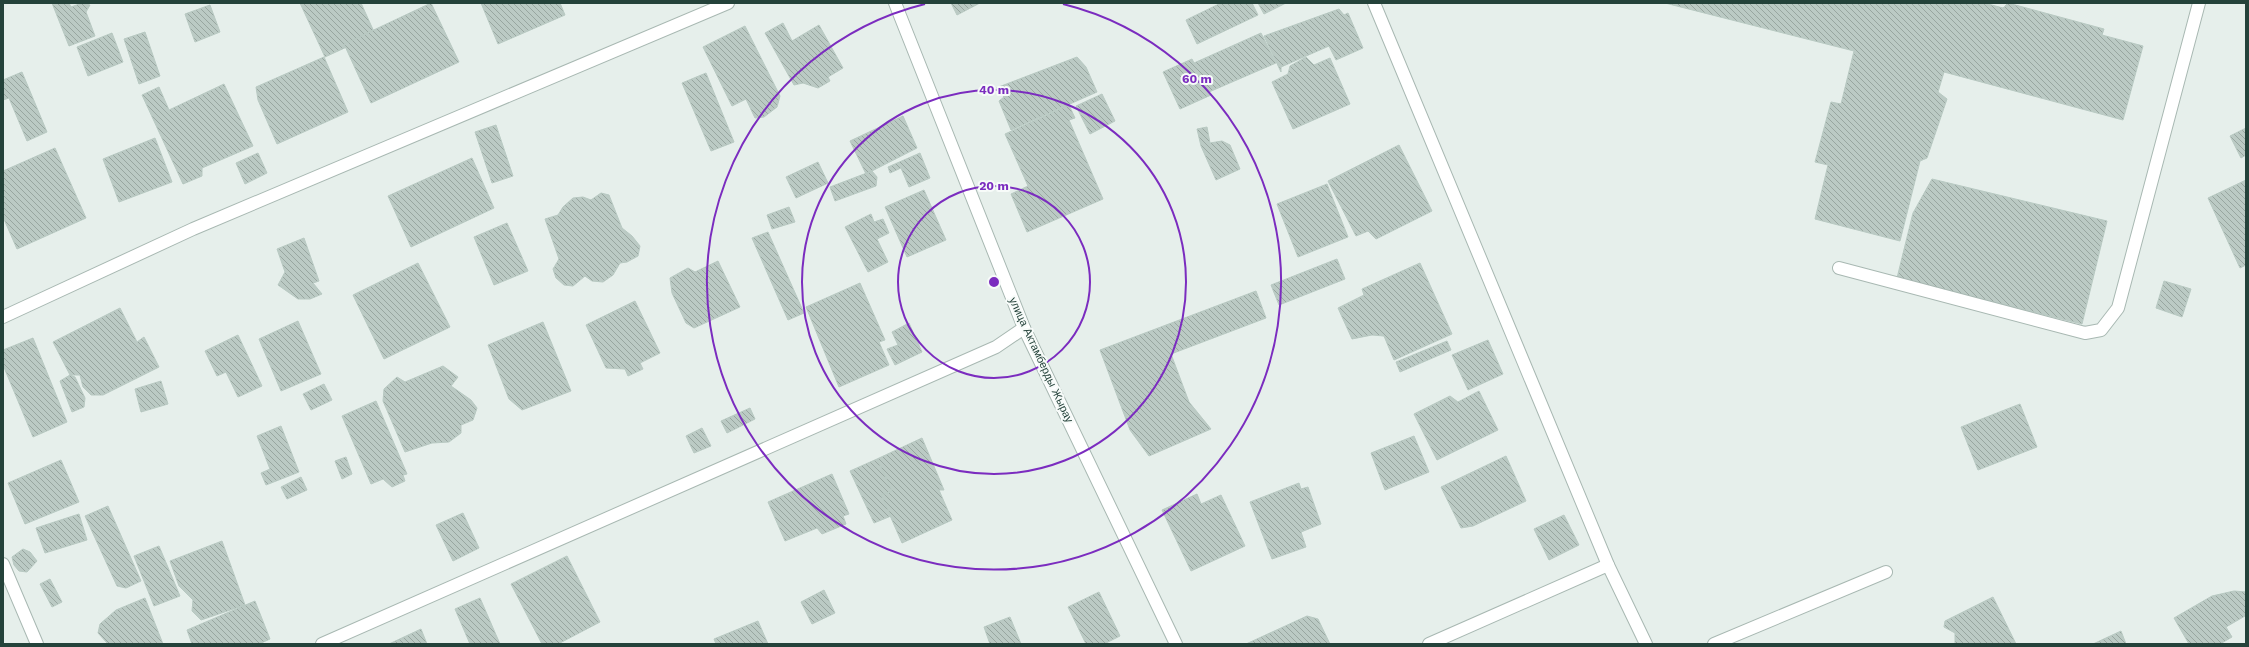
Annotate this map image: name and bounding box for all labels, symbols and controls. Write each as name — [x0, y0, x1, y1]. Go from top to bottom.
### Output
text: 60 m — [1182, 72, 1212, 86]
text: 40 m — [979, 83, 1009, 97]
text: 20 m — [979, 179, 1009, 193]
centre of rings — [987, 275, 1001, 289]
street label: улица Актамберды Жырау — [1006, 295, 1076, 425]

